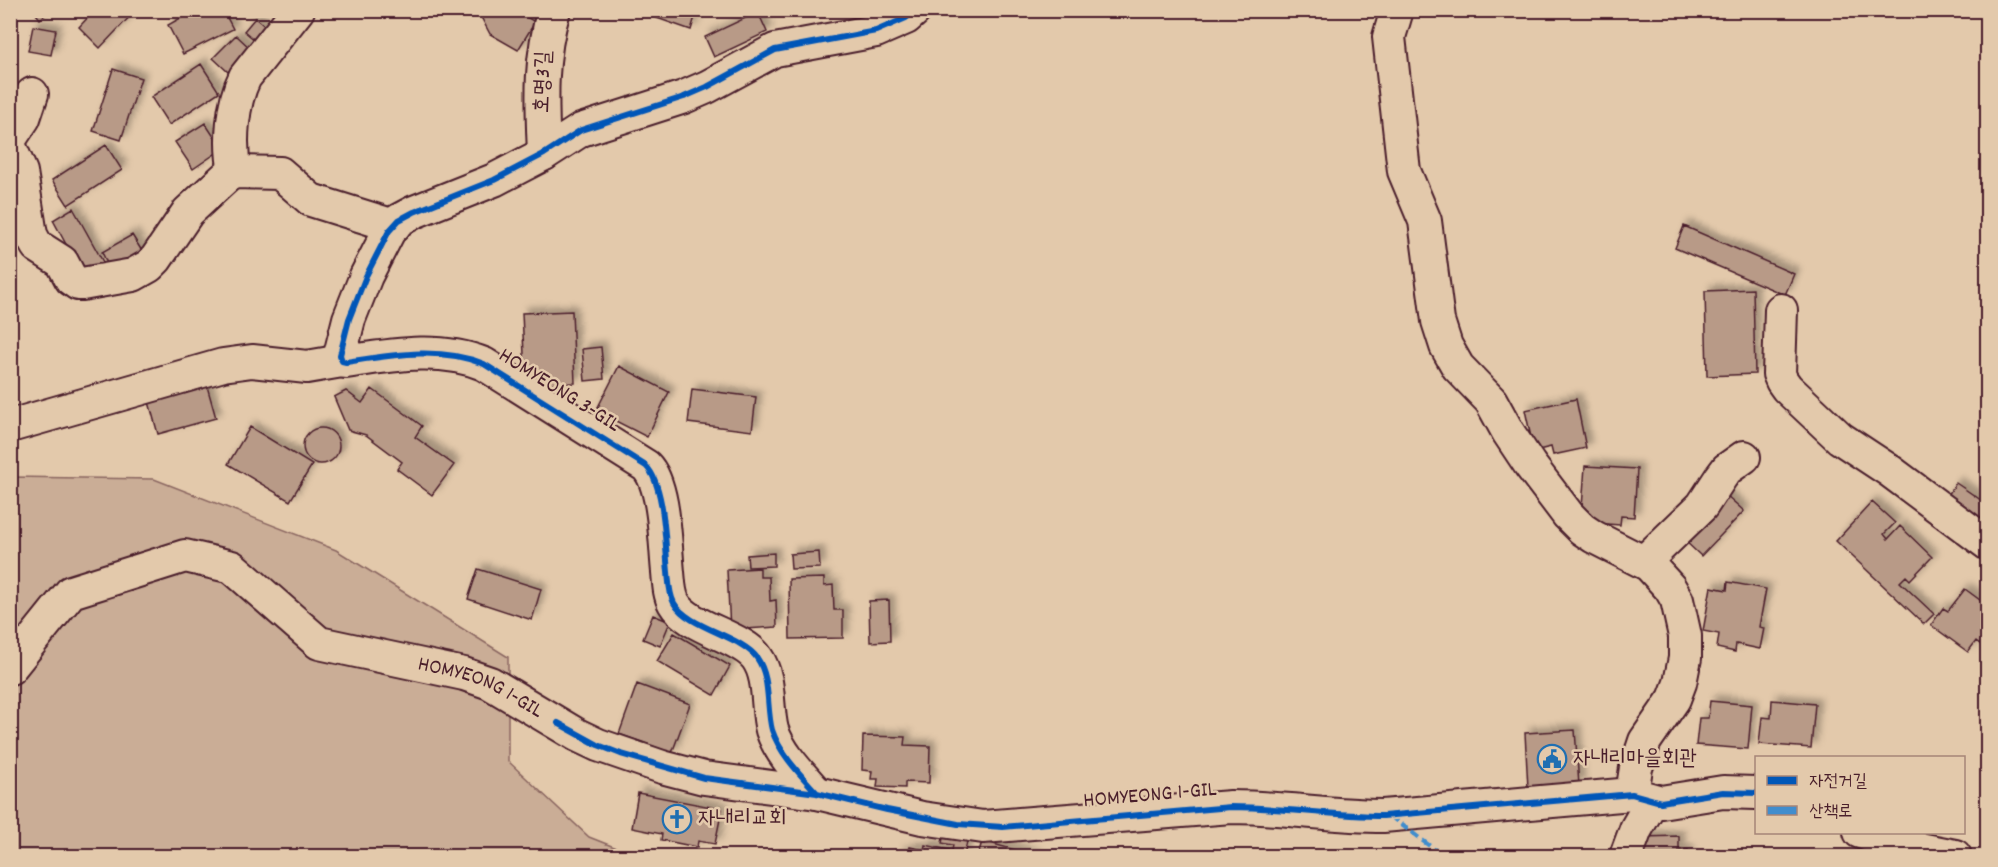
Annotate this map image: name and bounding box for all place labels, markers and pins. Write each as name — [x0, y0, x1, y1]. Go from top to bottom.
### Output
public building icon: 자내리마을회관 — [1536, 743, 1568, 775]
place label: 자내리마을회관 — [1573, 744, 1697, 775]
church icon: 자내리교회 — [661, 803, 693, 835]
place label: 자내리교회 — [698, 804, 787, 835]

